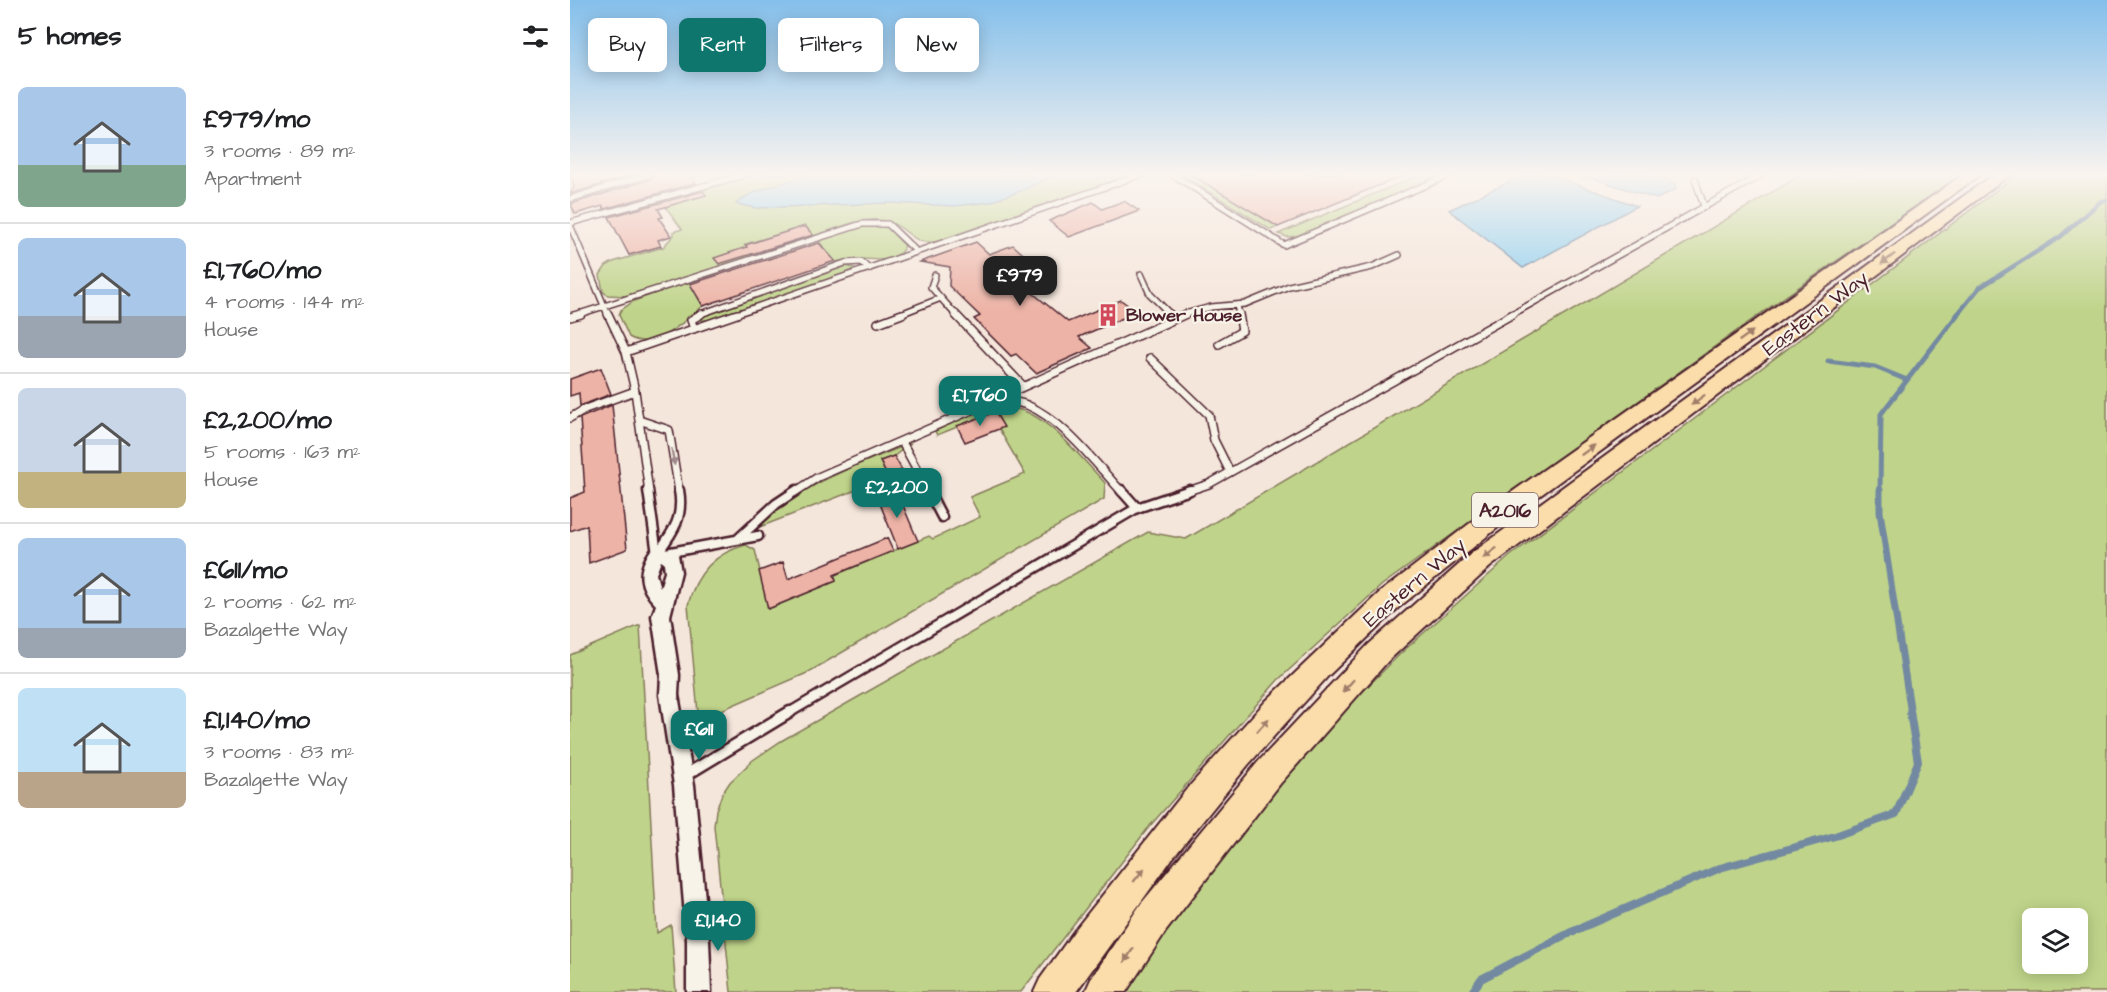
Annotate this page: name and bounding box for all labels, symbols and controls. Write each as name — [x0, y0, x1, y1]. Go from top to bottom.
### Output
text: 5 homes — [18, 18, 122, 54]
chip: Buy — [588, 18, 667, 72]
chip: Rent — [679, 18, 766, 72]
chip: Filters — [778, 18, 883, 72]
chip: New — [895, 18, 979, 72]
icon: filters — [519, 20, 552, 53]
text: £979/mo — [204, 101, 310, 137]
icon: home — [66, 111, 138, 183]
text: 3 rooms · 89 m² — [204, 137, 356, 165]
text: Apartment — [204, 165, 302, 193]
text: £1,760/mo — [204, 252, 321, 288]
one-way arrow — [1881, 252, 1896, 264]
pin: £979 — [984, 256, 1056, 307]
text: £979 — [997, 261, 1043, 289]
icon: home — [66, 262, 138, 334]
street label: Eastern Way — [1756, 264, 1876, 364]
text: 4 rooms · 144 m² — [204, 288, 364, 316]
building icon: Blower House — [1095, 302, 1121, 328]
place label: Blower House — [1126, 303, 1242, 328]
text: House — [204, 316, 258, 344]
one-way arrow — [1738, 331, 1754, 342]
pin: £1,760 — [931, 376, 1029, 427]
text: £1,760 — [953, 381, 1007, 409]
one-way arrow — [1690, 393, 1705, 405]
text: £2,200/mo — [204, 402, 332, 438]
icon: home — [66, 412, 138, 484]
text: 5 rooms · 163 m² — [204, 438, 360, 466]
one-way arrow — [1579, 444, 1595, 456]
one-way arrow — [669, 448, 678, 467]
text: House — [204, 466, 258, 494]
pin: £2,200 — [848, 468, 946, 519]
text: £2,200 — [866, 473, 928, 501]
road number: A2016 — [1472, 493, 1538, 527]
street label: Eastern Way — [1357, 530, 1474, 636]
one-way arrow — [1483, 547, 1499, 559]
text: £611/mo — [204, 552, 288, 588]
icon: home — [66, 562, 138, 634]
text: 2 rooms · 62 m² — [204, 588, 356, 616]
text: Bazalgette Way — [204, 616, 348, 644]
one-way arrow — [1342, 678, 1355, 693]
text: £1,140/mo — [204, 702, 310, 738]
pin: £611 — [663, 710, 735, 761]
icon: home — [66, 712, 138, 784]
text: £611 — [685, 715, 713, 743]
one-way arrow — [1256, 718, 1270, 732]
text: 3 rooms · 83 m² — [204, 738, 354, 766]
text: Bazalgette Way — [204, 766, 348, 794]
one-way arrow — [1132, 867, 1144, 882]
pin: £1,140 — [669, 901, 767, 952]
text: £1,140 — [695, 906, 741, 934]
map controls — [2022, 908, 2088, 974]
button: layers — [2022, 908, 2088, 974]
one-way arrow — [1124, 947, 1135, 963]

